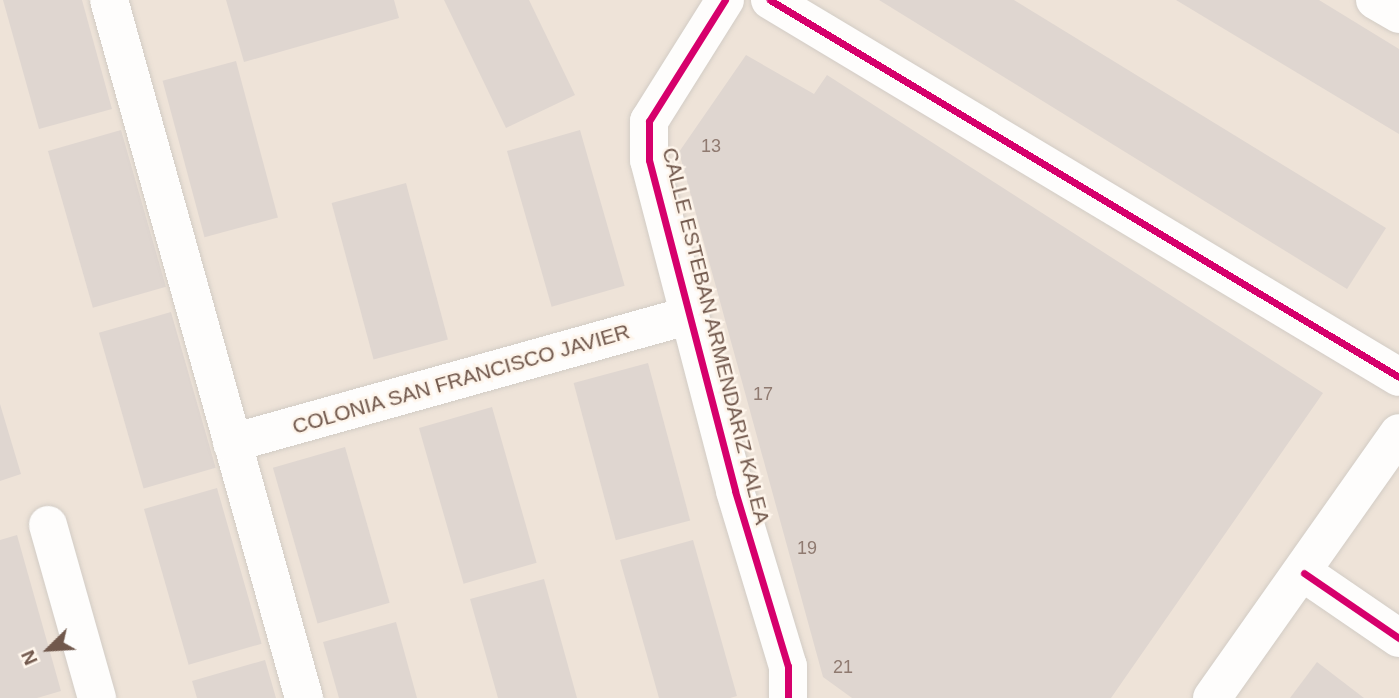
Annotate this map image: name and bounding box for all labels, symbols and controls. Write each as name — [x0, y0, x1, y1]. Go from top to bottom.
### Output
house number: 13 — [701, 135, 721, 157]
street label: CALLE ESTEBAN ARMENDARIZ KALEA — [657, 144, 775, 528]
street label: COLONIA SAN FRANCISCO JAVIER — [289, 319, 633, 439]
house number: 17 — [753, 383, 773, 405]
house number: 19 — [797, 537, 817, 559]
north arrow — [14, 614, 84, 684]
text: N — [17, 647, 42, 668]
house number: 21 — [833, 656, 853, 678]

